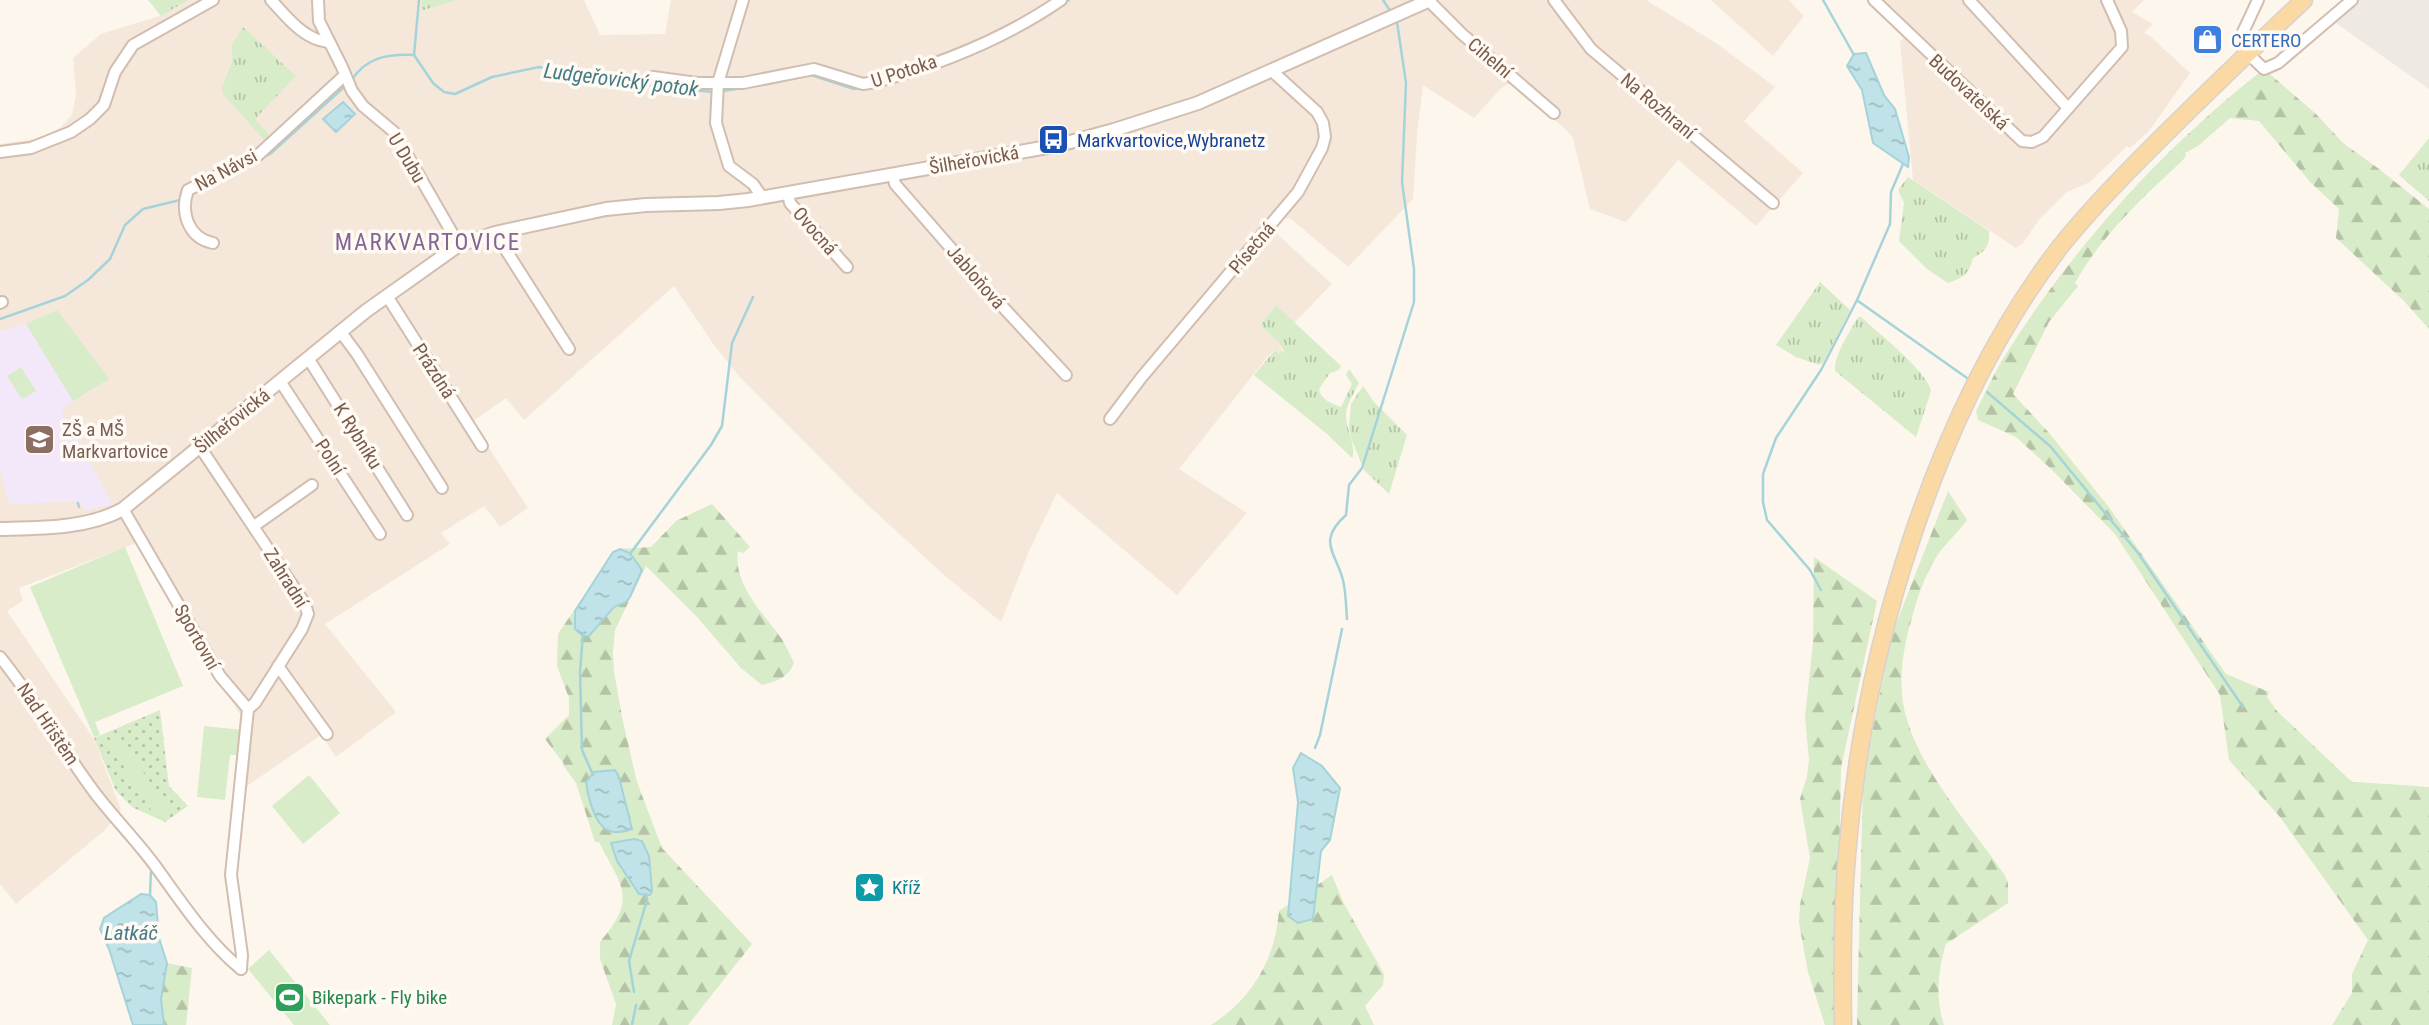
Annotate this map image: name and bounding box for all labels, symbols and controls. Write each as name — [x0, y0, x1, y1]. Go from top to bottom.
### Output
shop icon: CERTERO — [2191, 23, 2225, 57]
place label: CERTERO — [2231, 29, 2301, 52]
street label: Cihelní — [1463, 33, 1518, 84]
street label: Budovatelská — [1924, 49, 2014, 135]
street label: U Potoka — [868, 50, 940, 92]
water label: Ludgeřovický potok — [542, 59, 700, 101]
street label: Na Rozhraní — [1616, 68, 1701, 145]
bus stop icon: Markvartovice,Wybranetz — [1037, 123, 1071, 157]
street label: U Dubu — [383, 129, 431, 187]
place label: Markvartovice,Wybranetz — [1077, 129, 1265, 152]
street label: Šilheřovická — [927, 141, 1021, 179]
street label: Na Návsi — [191, 144, 261, 196]
street label: Ovocná — [788, 202, 842, 260]
street label: Písečná — [1224, 218, 1280, 278]
district label: MARKVARTOVICE — [335, 229, 521, 256]
street label: Jabloňová — [942, 240, 1010, 314]
street label: Prázdná — [408, 339, 460, 403]
street label: Šilheřovická — [190, 384, 274, 458]
street label: K Rybníku — [329, 399, 387, 473]
place label: ZŠ a MŠ Markvartovice — [62, 418, 168, 463]
school or university icon: ZŠ a MŠ Markvartovice — [22, 423, 56, 457]
street label: Polní — [310, 435, 351, 480]
street label: Zahradní — [259, 544, 314, 613]
street label: Sportovní — [169, 600, 226, 675]
street label: Nad Hřištěm — [12, 679, 84, 769]
place icon: Kříž — [852, 870, 886, 904]
place label: Kříž — [892, 876, 921, 899]
water label: Latkáč — [104, 921, 158, 945]
sports icon: Bikepark - Fly bike — [272, 980, 306, 1014]
place label: Bikepark - Fly bike — [312, 986, 447, 1009]

